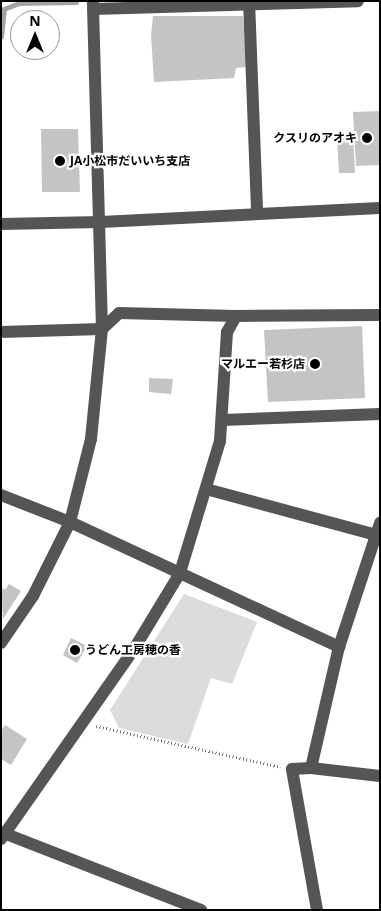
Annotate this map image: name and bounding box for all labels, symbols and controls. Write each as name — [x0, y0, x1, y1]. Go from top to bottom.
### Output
north arrow — [10, 10, 60, 60]
text: N — [29, 11, 41, 30]
place label: クスリのアオキ — [273, 131, 357, 145]
marker: クスリのアオキ — [361, 132, 373, 144]
place label: JA小松市だいいち支店 — [70, 154, 190, 168]
marker: JA小松市だいいち支店 — [54, 155, 66, 167]
place label: マルエー若杉店 — [221, 357, 305, 371]
marker: マルエー若杉店 — [309, 358, 321, 370]
place label: うどん工房穂の香 — [85, 643, 181, 657]
marker: うどん工房穂の香 — [69, 644, 81, 656]

